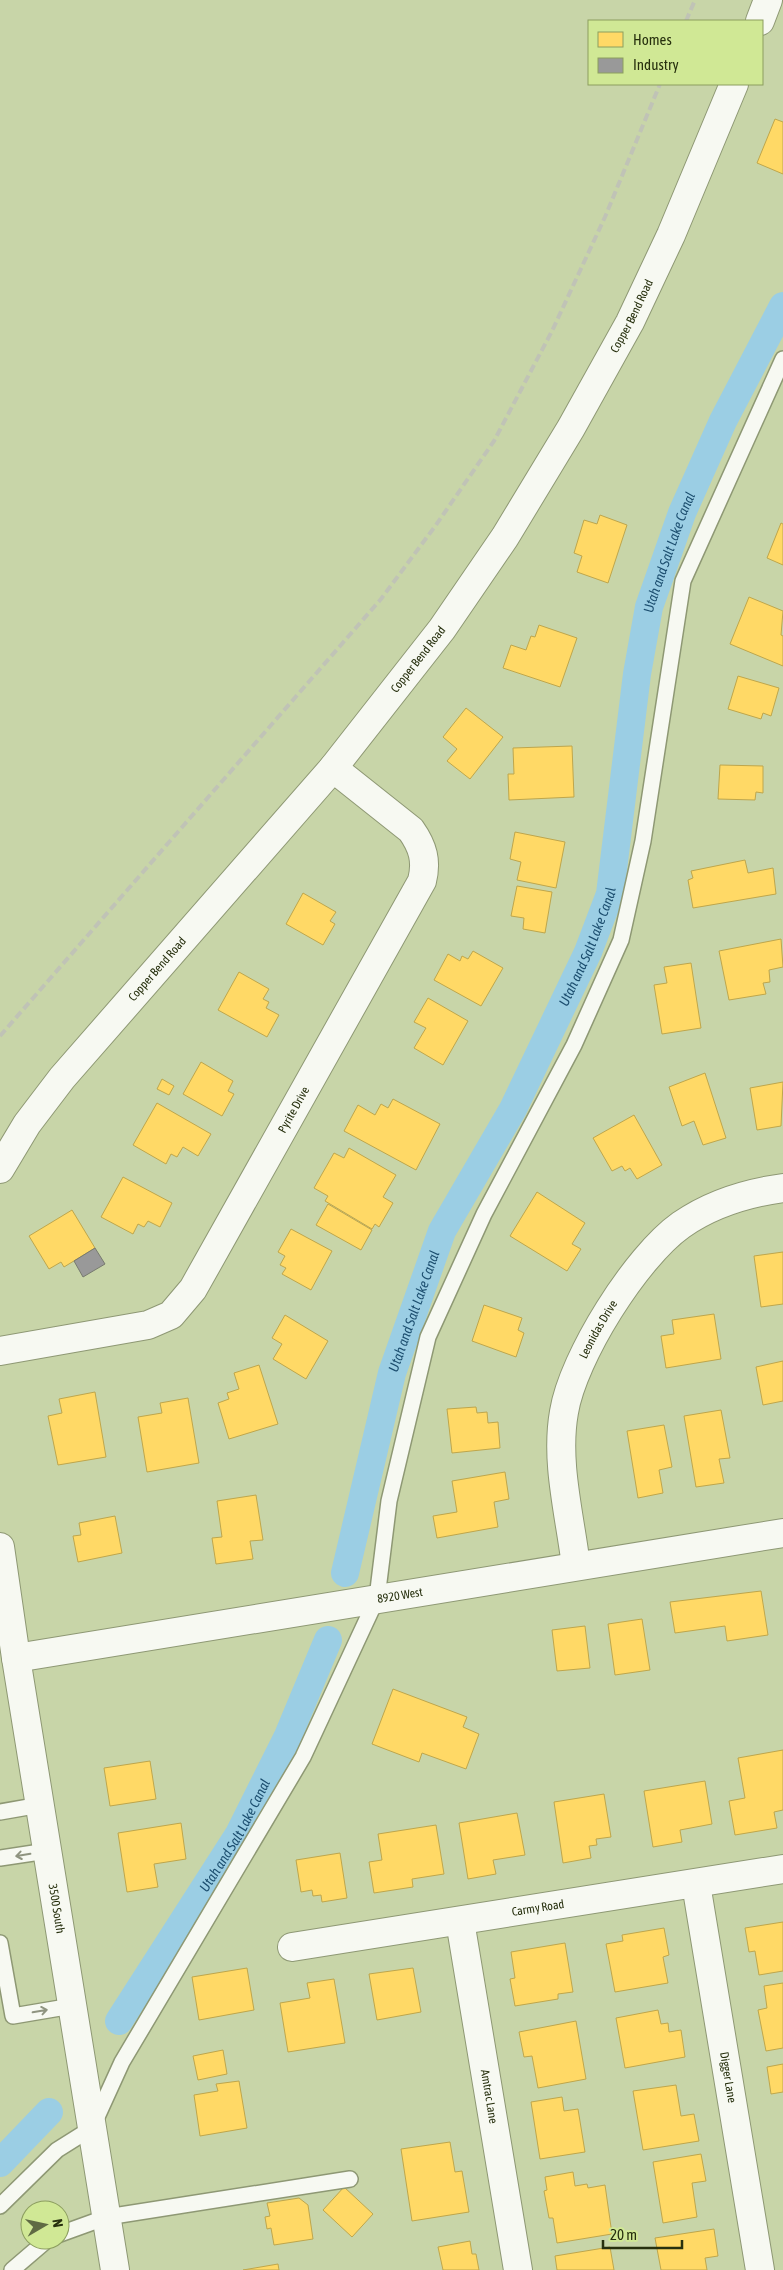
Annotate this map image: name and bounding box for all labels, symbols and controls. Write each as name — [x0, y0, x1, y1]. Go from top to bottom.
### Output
legend — [588, 20, 763, 85]
text: Homes — [633, 31, 672, 48]
text: Industry — [633, 56, 679, 73]
street label: Copper Bend Road — [607, 277, 656, 355]
water label: Utah and Salt Lake Canal — [640, 489, 698, 614]
street label: Copper Bend Road — [388, 623, 448, 695]
water label: Utah and Salt Lake Canal — [555, 886, 619, 1009]
street label: Copper Bend Road — [126, 934, 189, 1004]
street label: Pyrite Drive — [275, 1084, 312, 1135]
water label: Utah and Salt Lake Canal — [385, 1248, 443, 1374]
street label: Leonidas Drive — [576, 1298, 620, 1361]
street label: 8920 West — [376, 1585, 424, 1606]
water label: Utah and Salt Lake Canal — [196, 1776, 273, 1895]
one-way arrow — [16, 1850, 32, 1860]
street label: 3500 South — [46, 1883, 67, 1934]
street label: Carmy Road — [511, 1897, 565, 1919]
one-way arrow — [31, 2006, 47, 2016]
street label: Digger Lane — [717, 2051, 739, 2104]
street label: Amtrac Lane — [478, 2069, 501, 2125]
north arrow — [20, 2200, 70, 2250]
text: N — [49, 2218, 66, 2228]
scale bar — [603, 2218, 682, 2250]
text: 20 m — [610, 2226, 637, 2243]

